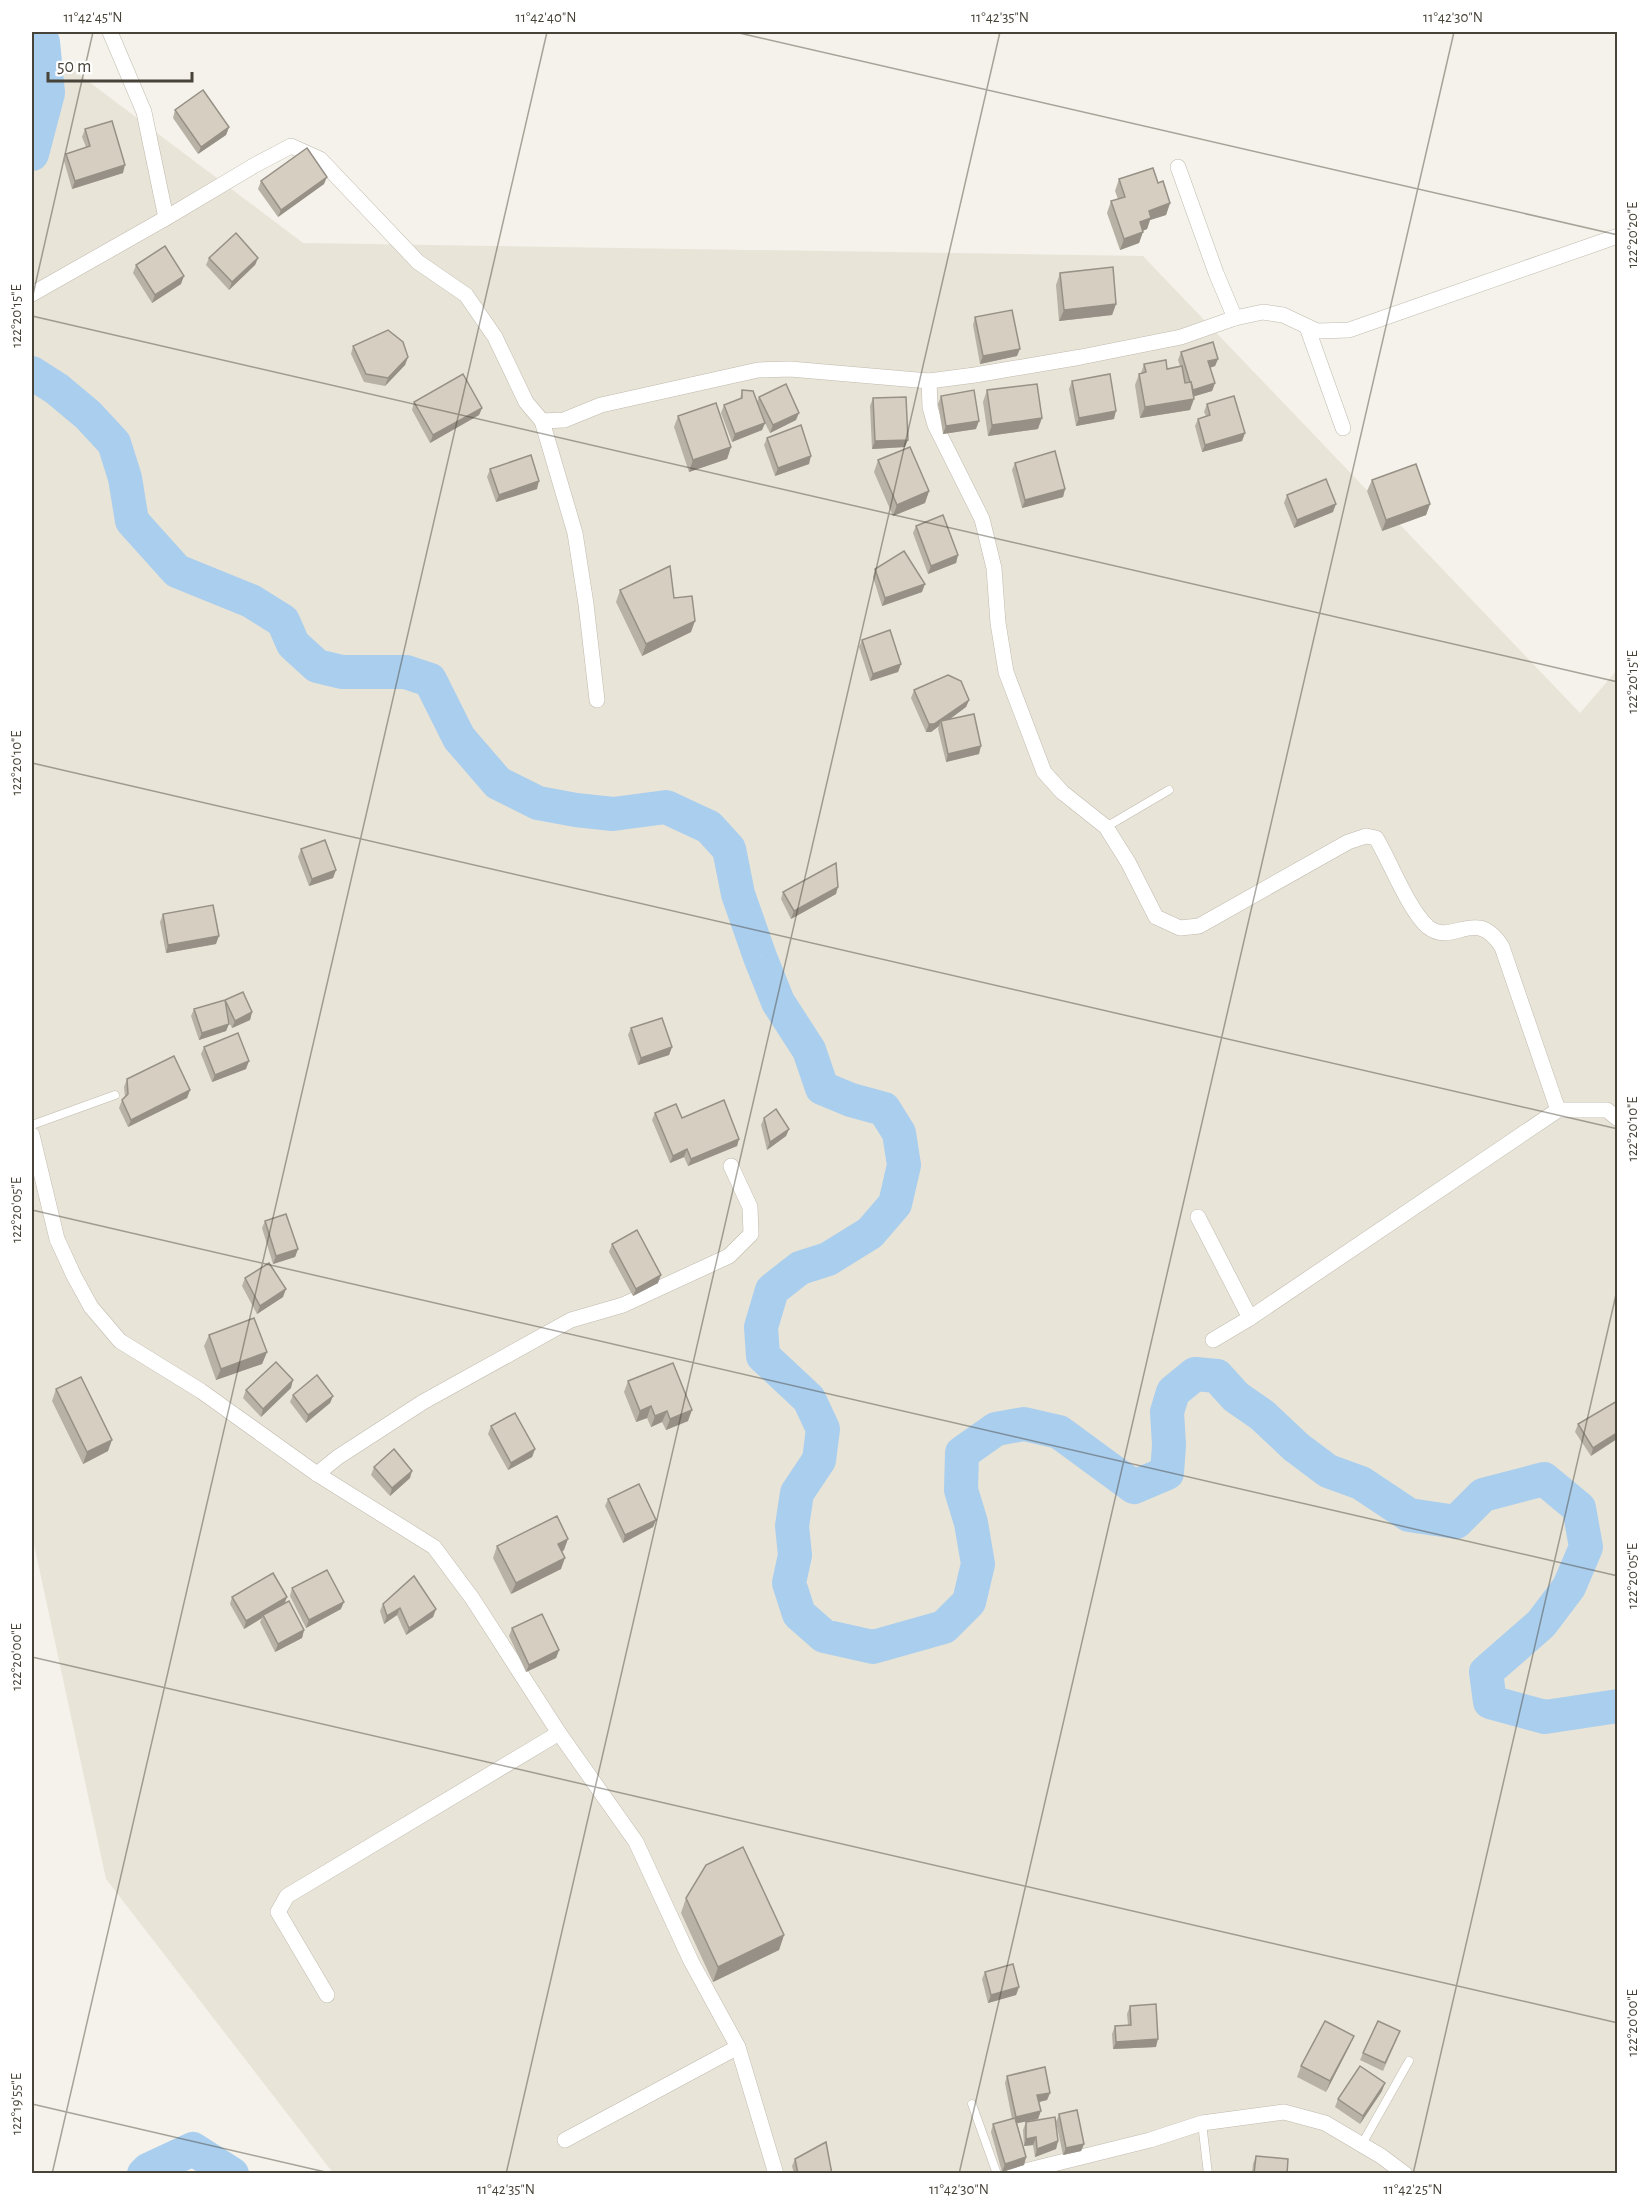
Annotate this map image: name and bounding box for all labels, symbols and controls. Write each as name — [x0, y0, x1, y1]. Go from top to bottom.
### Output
text: 11°42'45"N — [63, 10, 123, 25]
text: 11°42'40"N — [516, 10, 576, 25]
text: 11°42'35"N — [971, 10, 1029, 25]
text: 11°42'30"N — [1423, 10, 1483, 25]
scale bar — [48, 45, 192, 83]
text: 50 m — [57, 58, 91, 76]
text: 122°20'20"E — [1625, 202, 1640, 268]
text: 122°20'15"E — [9, 284, 24, 348]
text: 122°20'15"E — [1625, 650, 1640, 714]
text: 122°20'10"E — [9, 731, 24, 795]
text: 122°20'10"E — [1625, 1097, 1640, 1161]
text: 122°20'05"E — [9, 1177, 24, 1243]
text: 122°20'05"E — [1625, 1543, 1640, 1609]
text: 122°20'00"E — [9, 1623, 24, 1691]
text: 122°20'00"E — [1625, 1989, 1640, 2057]
text: 122°19'55"E — [9, 2073, 24, 2135]
text: 11°42'35"N — [477, 2182, 535, 2197]
text: 11°42'30"N — [929, 2182, 989, 2197]
text: 11°42'25"N — [1384, 2182, 1442, 2197]

